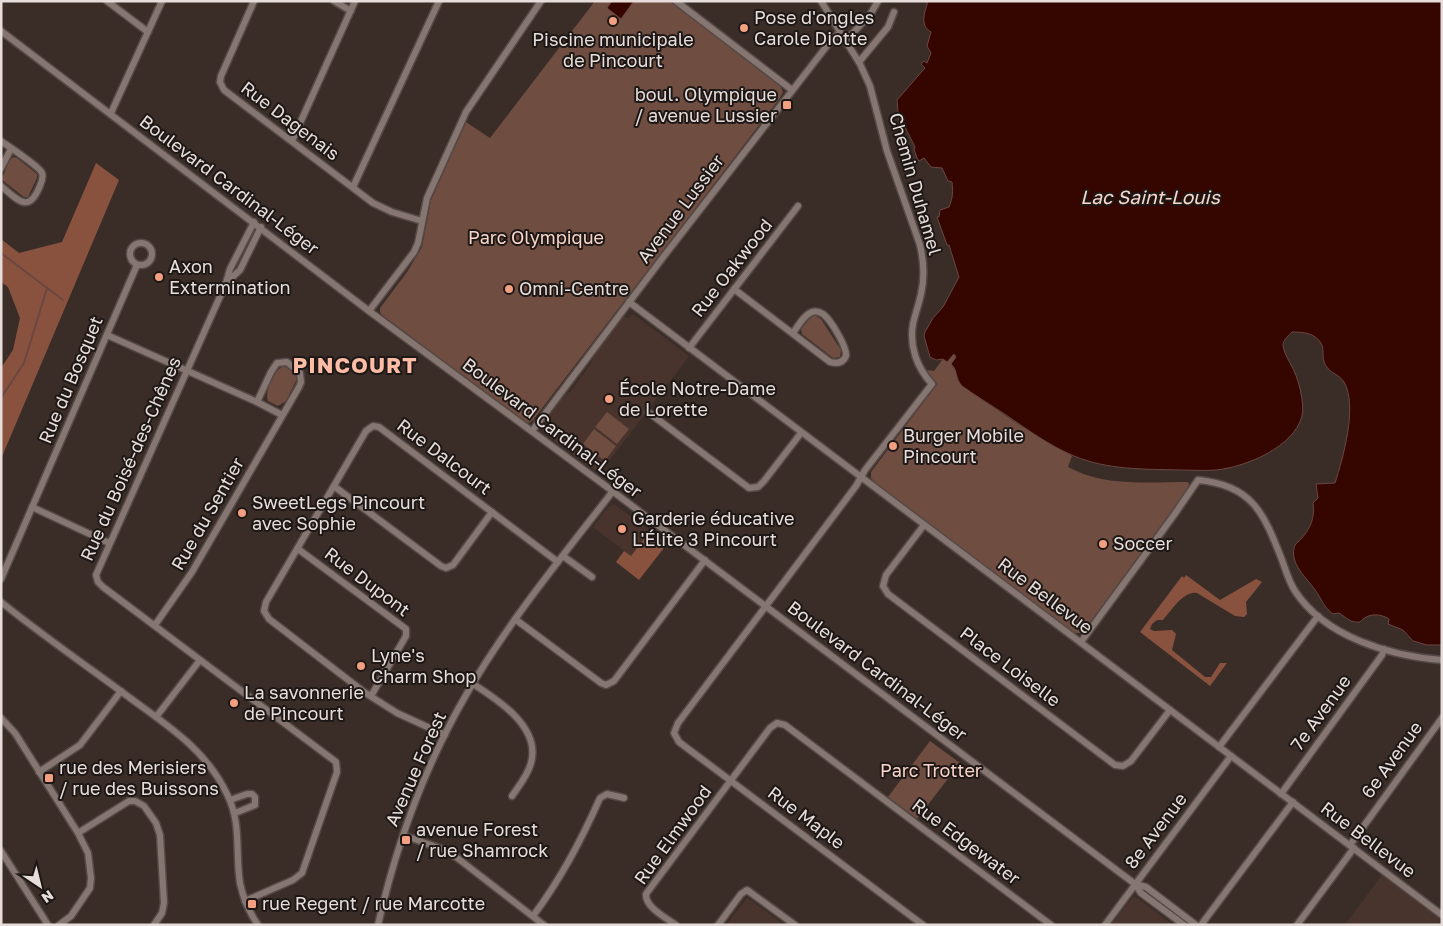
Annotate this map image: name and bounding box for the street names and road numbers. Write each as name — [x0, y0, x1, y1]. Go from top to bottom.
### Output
street label: Rue Dagenais — [237, 76, 344, 164]
street label: Boulevard Cardinal-Léger — [136, 110, 324, 259]
street label: Chemin Duhamel — [885, 110, 947, 258]
street label: Avenue Lussier — [632, 150, 728, 267]
street label: Rue Oakwood — [686, 214, 776, 321]
street label: Rue du Bosquet — [33, 313, 107, 447]
street label: Rue du Boisé-des-Chênes — [75, 353, 185, 564]
street label: Boulevard Cardinal-Léger — [459, 353, 647, 502]
street label: Rue Dalcourt — [393, 414, 496, 499]
street label: Rue du Sentier — [166, 453, 248, 574]
street label: Rue Dupont — [321, 542, 415, 620]
street label: Rue Bellevue — [994, 552, 1097, 638]
street label: Boulevard Cardinal-Léger — [784, 596, 972, 745]
street label: Place Loiselle — [956, 621, 1065, 711]
street label: 7e Avenue — [1285, 670, 1355, 754]
street label: Avenue Forest — [380, 708, 450, 829]
street label: 6e Avenue — [1356, 717, 1426, 802]
street label: Rue Elmwood — [629, 781, 716, 888]
street label: Rue Maple — [764, 781, 849, 853]
street label: 8e Avenue — [1119, 788, 1191, 873]
street label: Rue Edgewater — [908, 793, 1025, 889]
street label: Rue Bellevue — [1317, 796, 1420, 882]

